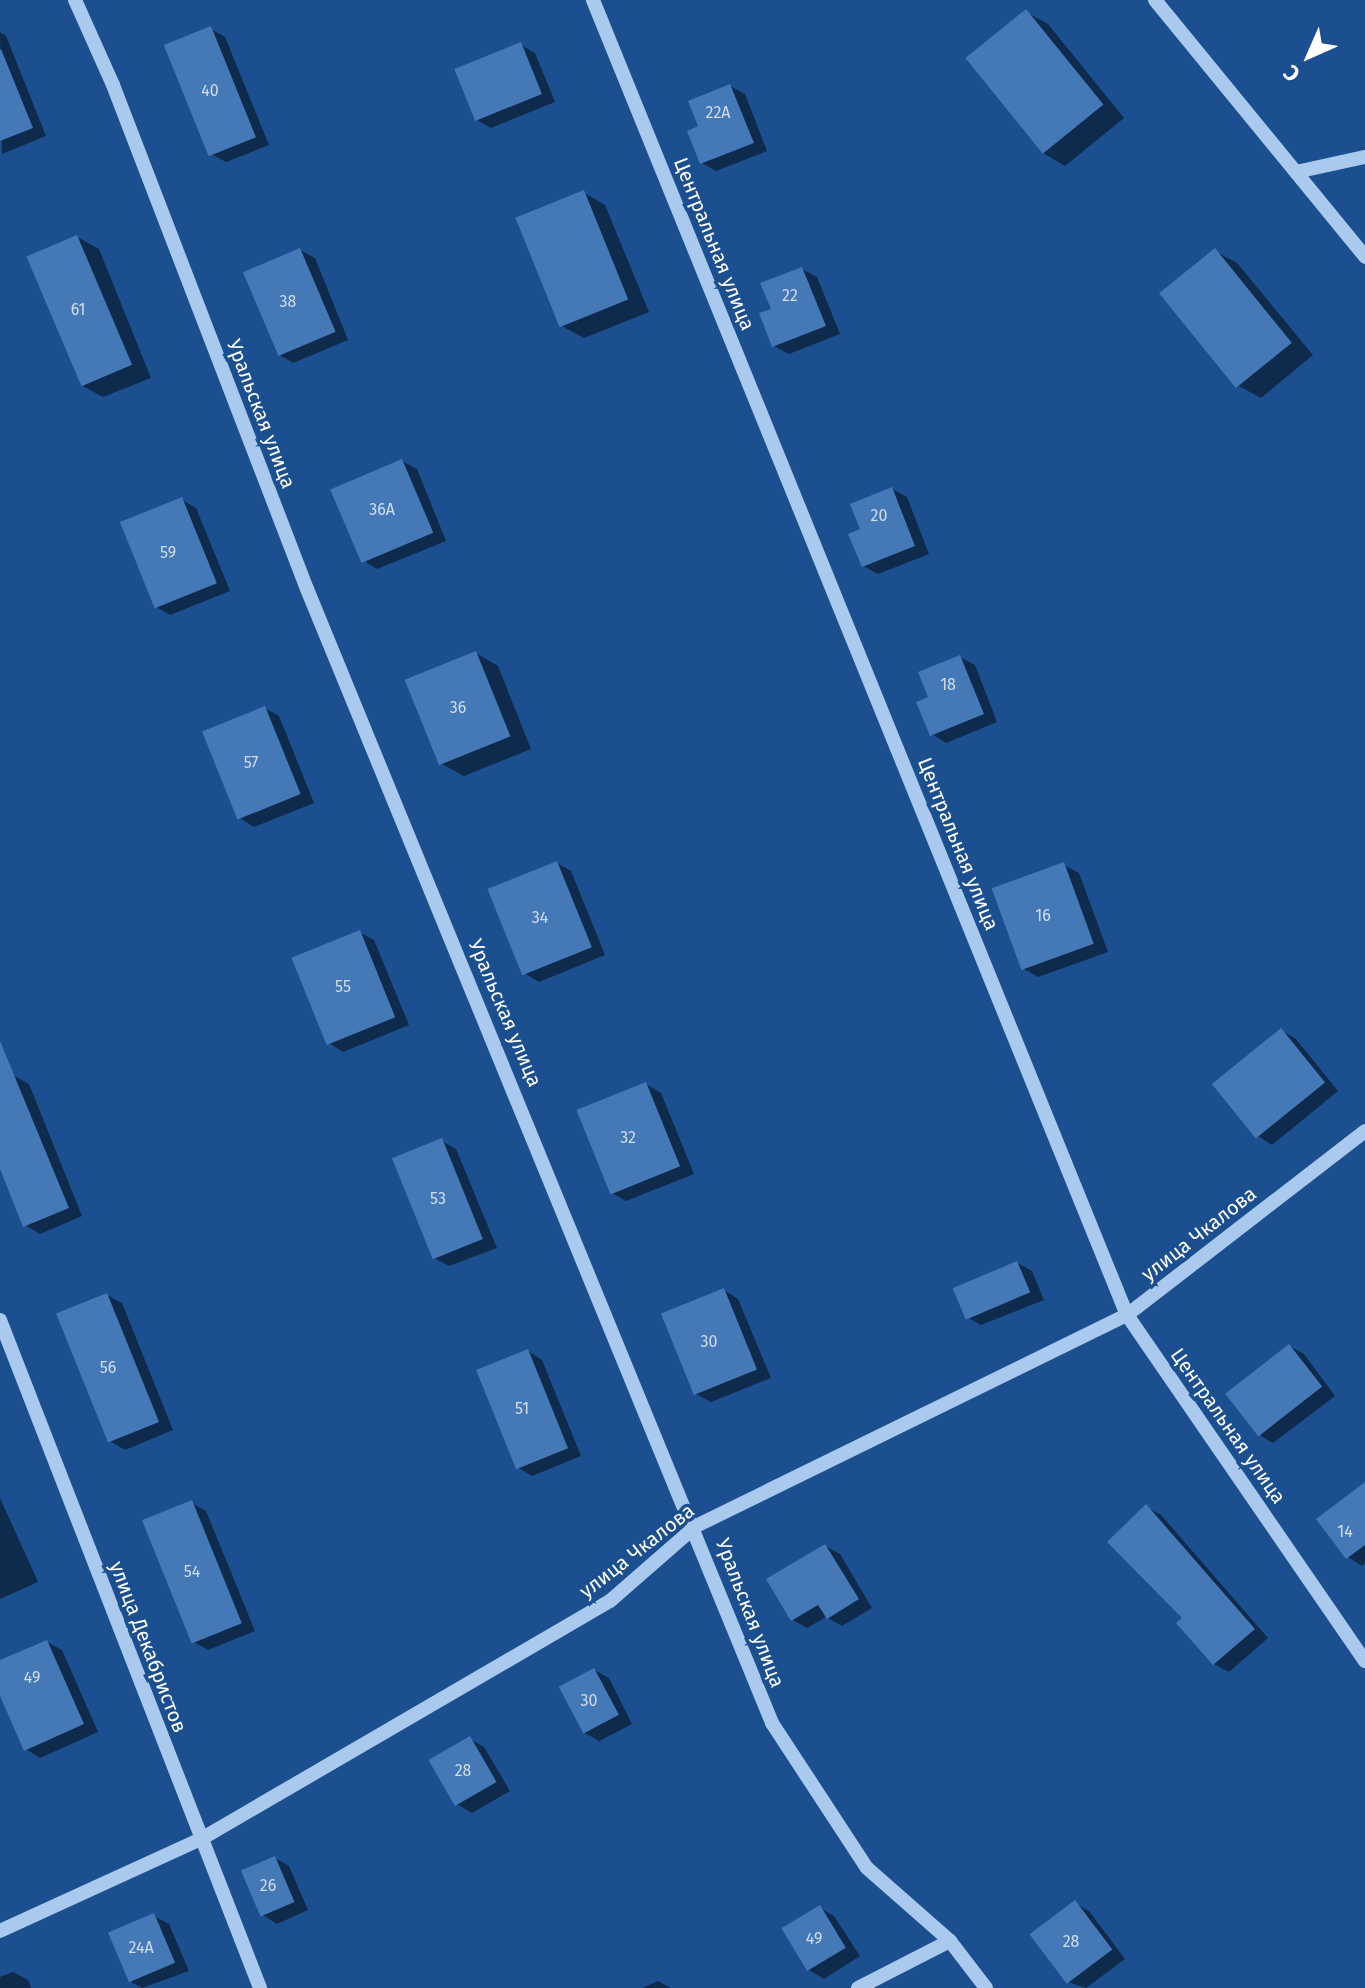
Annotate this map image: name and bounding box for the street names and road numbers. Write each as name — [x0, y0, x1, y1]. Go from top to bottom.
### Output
street label: Центральная улица — [668, 154, 760, 334]
street label: Уральская улица — [222, 336, 300, 492]
street label: Центральная улица — [912, 754, 1004, 934]
street label: Уральская улица — [463, 936, 547, 1090]
street label: улица Чкалова — [1137, 1182, 1261, 1286]
street label: Центральная улица — [1165, 1344, 1291, 1508]
street label: улица Чкалова — [575, 1499, 699, 1603]
street label: Уральская улица — [711, 1535, 789, 1691]
street label: улица Декабристов — [104, 1558, 192, 1736]

